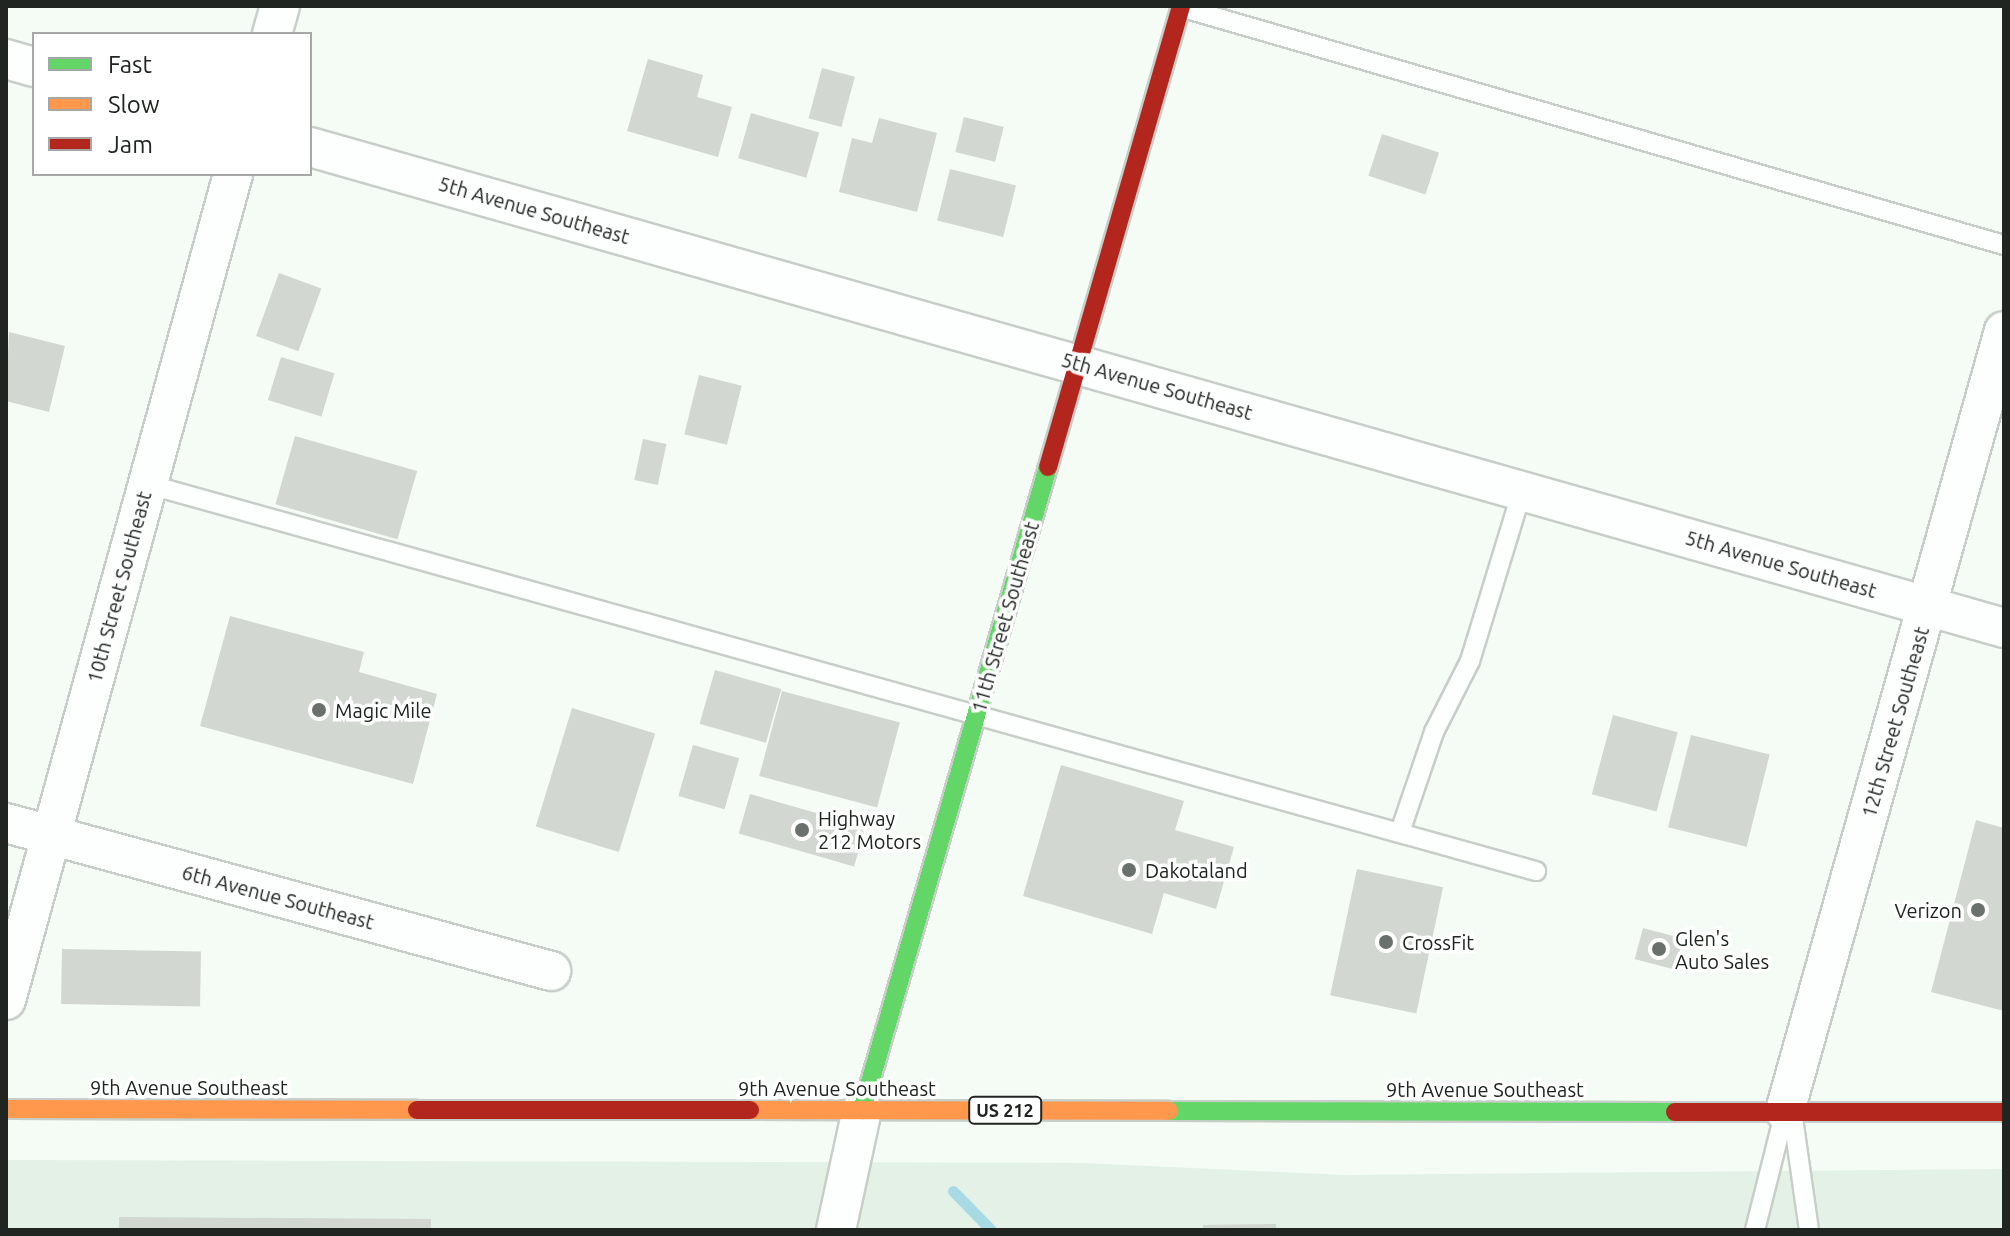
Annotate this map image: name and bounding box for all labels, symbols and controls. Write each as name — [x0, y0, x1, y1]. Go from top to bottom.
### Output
legend — [32, 32, 312, 176]
text: Fast — [108, 51, 152, 78]
text: Slow — [108, 91, 160, 118]
text: Jam — [108, 131, 153, 158]
street label: 5th Avenue Southeast — [436, 171, 632, 249]
street label: 5th Avenue Southeast — [1059, 347, 1255, 425]
street label: 10th Street Southeast — [82, 488, 156, 686]
street label: 11th Street Southeast — [966, 519, 1044, 715]
street label: 5th Avenue Southeast — [1683, 525, 1879, 603]
street label: 12th Street Southeast — [1856, 624, 1934, 820]
place label: Magic Mile — [335, 698, 431, 722]
marker: Magic Mile — [310, 701, 328, 719]
place label: Highway 212 Motors — [818, 806, 921, 853]
marker: Highway 212 Motors — [793, 821, 811, 839]
place label: Dakotaland — [1145, 858, 1248, 882]
street label: 6th Avenue Southeast — [179, 860, 377, 934]
marker: Dakotaland — [1120, 861, 1138, 879]
place label: Verizon — [1894, 898, 1962, 922]
marker: Verizon — [1969, 901, 1987, 919]
place label: Glen's Auto Sales — [1675, 926, 1769, 973]
place label: CrossFit — [1402, 930, 1474, 954]
marker: CrossFit — [1377, 933, 1395, 951]
marker: Glen's Auto Sales — [1650, 940, 1668, 958]
street label: 9th Avenue Southeast — [90, 1075, 288, 1099]
street label: 9th Avenue Southeast — [738, 1076, 936, 1100]
street label: 9th Avenue Southeast — [1386, 1077, 1584, 1101]
road number: US 212 — [967, 1096, 1043, 1124]

